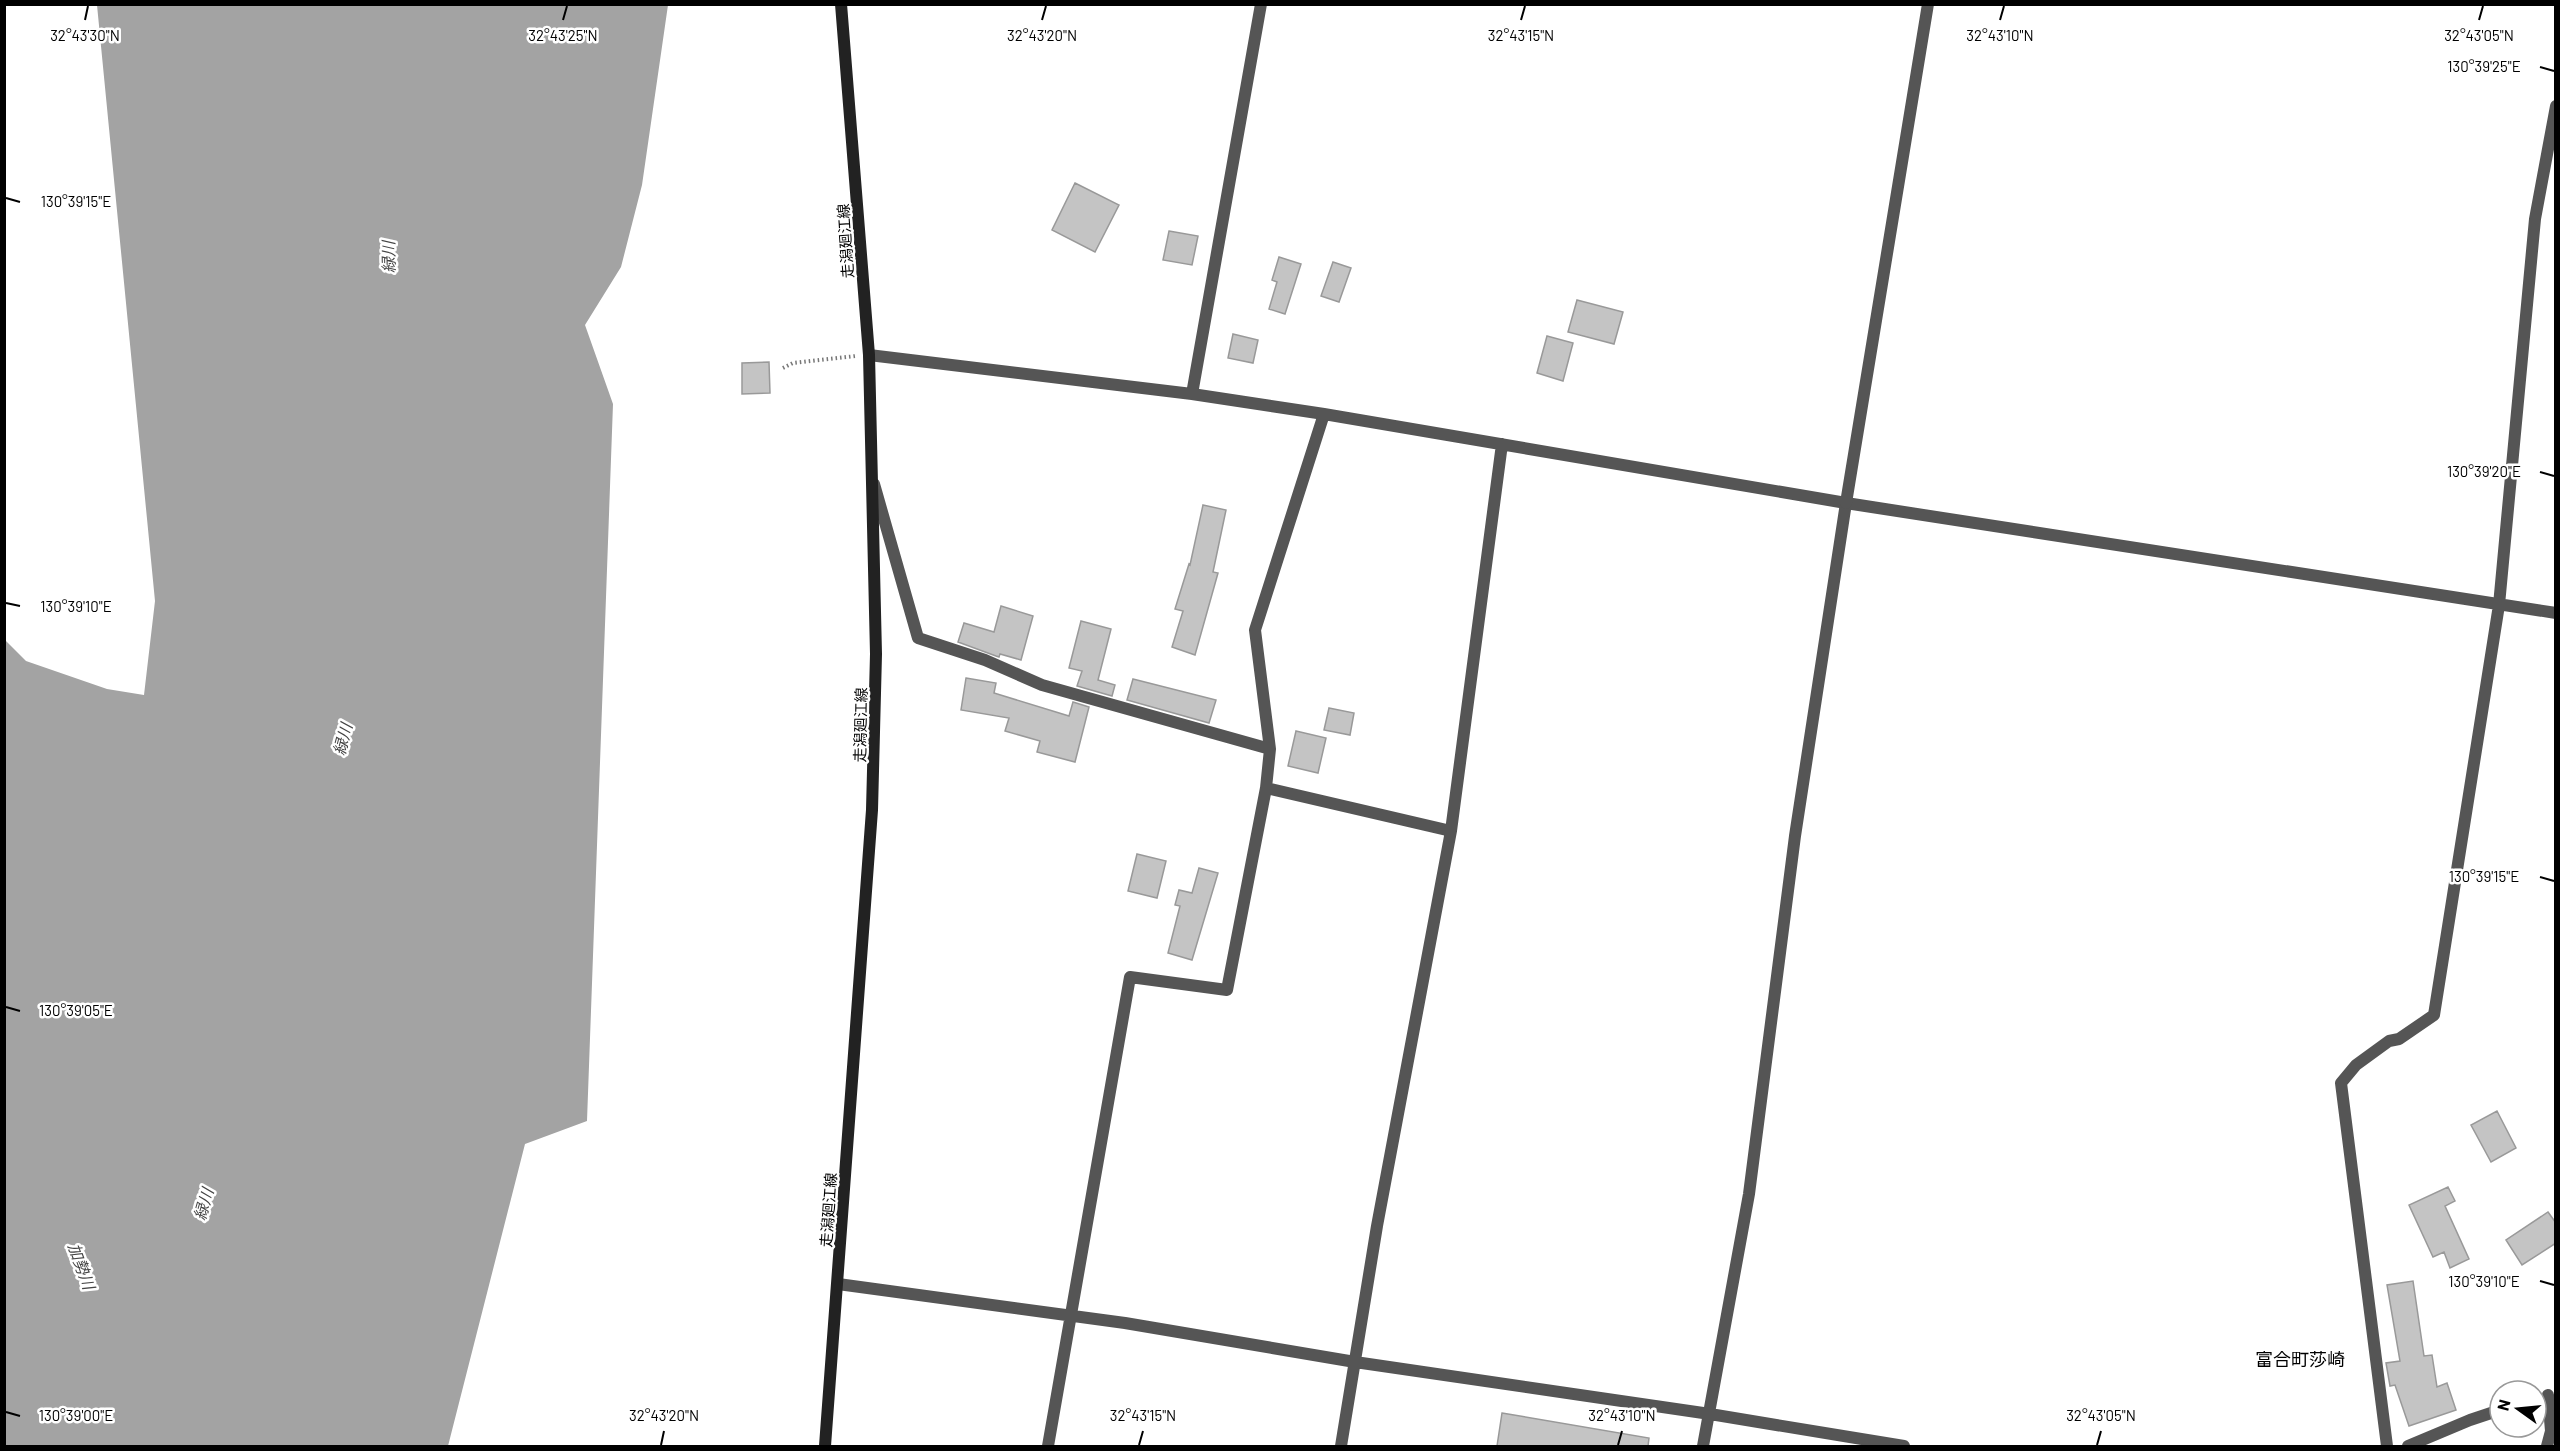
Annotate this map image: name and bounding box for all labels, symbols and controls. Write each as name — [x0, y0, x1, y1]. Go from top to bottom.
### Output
text: 32°43'30"N — [50, 26, 120, 44]
text: 32°43'25"N — [528, 26, 598, 44]
text: 32°43'20"N — [1007, 26, 1077, 44]
text: 32°43'15"N — [1488, 26, 1554, 44]
text: 32°43'10"N — [1966, 26, 2034, 44]
text: 32°43'05"N — [2444, 26, 2514, 44]
text: 130°39'25"E — [2447, 57, 2521, 75]
text: 130°39'15"E — [41, 192, 111, 210]
street label: 走潟廻江線 — [833, 203, 857, 279]
water label: 緑川 — [378, 239, 398, 273]
text: 130°39'20"E — [2447, 462, 2521, 480]
text: 130°39'10"E — [40, 597, 112, 615]
street label: 走潟廻江線 — [850, 687, 870, 763]
water label: 緑川 — [329, 719, 356, 757]
text: 130°39'15"E — [2449, 867, 2519, 885]
text: 130°39'05"E — [39, 1001, 113, 1019]
street label: 走潟廻江線 — [816, 1172, 840, 1248]
water label: 緑川 — [189, 1184, 217, 1222]
water label: 加勢川 — [65, 1240, 100, 1294]
text: 130°39'10"E — [2448, 1272, 2520, 1290]
district label: 富合町莎崎 — [2255, 1348, 2345, 1370]
north arrow — [2488, 1379, 2548, 1439]
text: N — [2492, 1397, 2514, 1413]
text: 130°39'00"E — [39, 1406, 113, 1424]
text: 32°43'20"N — [629, 1406, 699, 1424]
text: 32°43'15"N — [1110, 1406, 1176, 1424]
text: 32°43'10"N — [1588, 1406, 1656, 1424]
text: 32°43'05"N — [2066, 1406, 2136, 1424]

